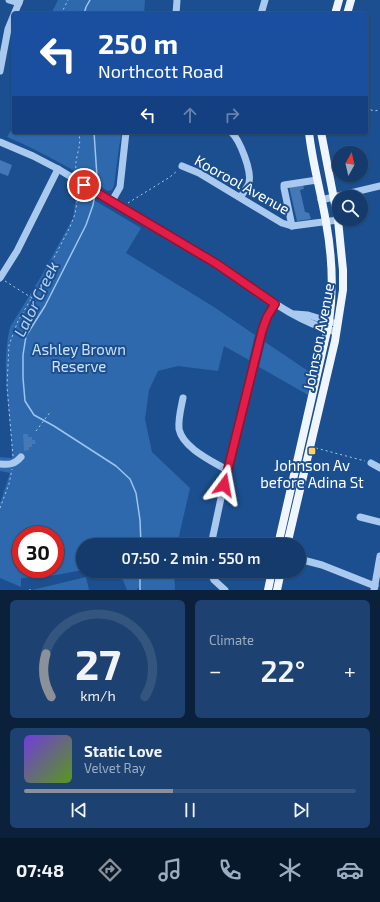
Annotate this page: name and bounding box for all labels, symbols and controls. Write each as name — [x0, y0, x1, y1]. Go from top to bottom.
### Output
text: 250 m — [98, 26, 178, 60]
icon: left — [32, 28, 84, 80]
text: Northcott Road — [98, 60, 224, 82]
icon: left — [137, 104, 159, 126]
icon: ahead — [179, 104, 201, 126]
icon: right — [221, 104, 243, 126]
north arrow — [332, 146, 368, 182]
map controls — [332, 146, 368, 226]
street label: Koorool Avenue — [192, 151, 293, 218]
pin — [67, 168, 101, 202]
icon: arrive — [73, 174, 95, 196]
button: search — [332, 190, 368, 226]
water label: Lalor Creek — [9, 258, 62, 340]
street label: Johnson Avenue — [299, 282, 337, 392]
park label: Ashley Brown Reserve — [32, 340, 126, 375]
marker: Johnson Av before Adina St — [307, 446, 317, 456]
place label: Johnson Av before Adina St — [260, 456, 364, 491]
position arrow — [203, 464, 245, 506]
speed limit sign: 30 — [12, 526, 64, 578]
text: 07:50 · 2 min · 550 m — [122, 549, 260, 567]
text: Climate — [209, 632, 254, 648]
text: 27 — [74, 638, 121, 688]
text: 22° — [260, 652, 305, 688]
text: − — [209, 657, 222, 683]
text: + — [344, 657, 356, 683]
text: km/h — [80, 687, 115, 704]
text: Static Love — [84, 742, 162, 760]
text: Velvet Ray — [84, 760, 146, 776]
icon: previous — [68, 799, 90, 821]
icon: pause — [179, 799, 201, 821]
icon: next — [290, 799, 312, 821]
icon: directions — [96, 856, 124, 884]
icon: music — [156, 856, 184, 884]
icon: phone — [216, 856, 244, 884]
icon: climate — [276, 856, 304, 884]
icon: car — [336, 856, 364, 884]
text: 07:48 — [16, 859, 64, 881]

